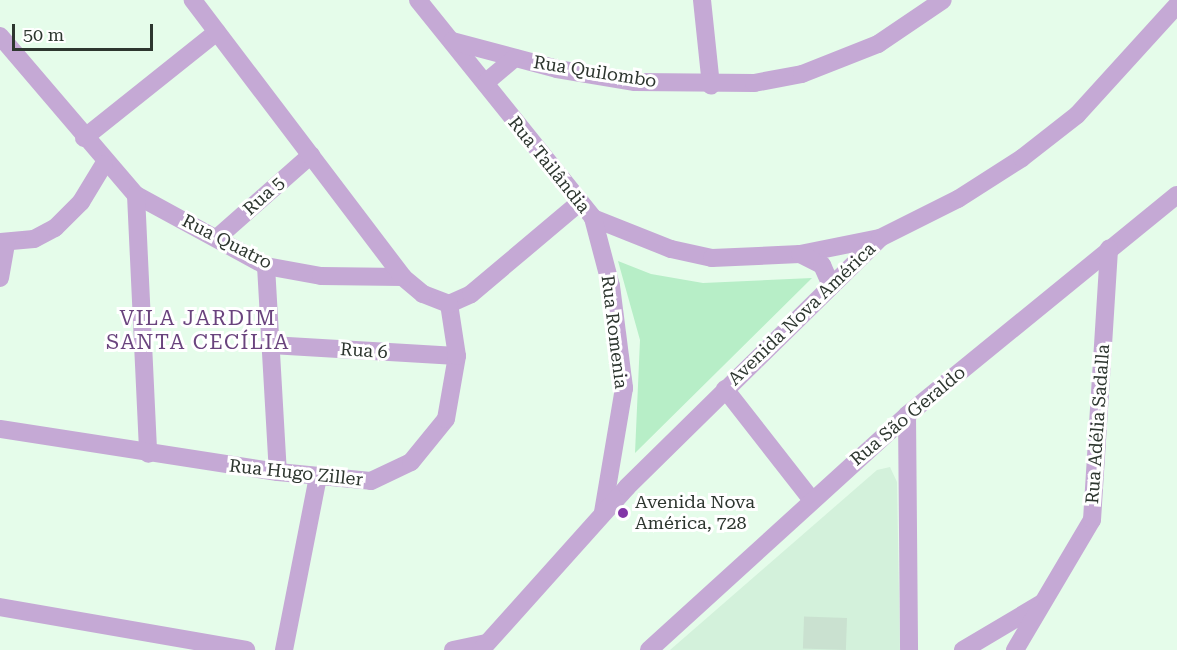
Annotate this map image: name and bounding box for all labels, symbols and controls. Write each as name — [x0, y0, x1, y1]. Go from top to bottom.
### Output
scale bar — [15, 12, 156, 50]
text: 50 m — [23, 24, 64, 45]
street label: Rua Quilombo — [532, 52, 658, 92]
street label: Rua Tailândia — [503, 112, 595, 218]
street label: Rua 5 — [239, 172, 289, 220]
street label: Rua Quatro — [179, 210, 275, 274]
street label: Avenida Nova América — [724, 238, 880, 390]
street label: Rua Romenia — [596, 274, 632, 390]
district label: VILA JARDIM SANTA CECÍLIA — [106, 305, 290, 355]
street label: Rua 6 — [339, 339, 389, 363]
street label: Rua Adélia Sadalla — [1082, 343, 1114, 505]
street label: Rua São Geraldo — [846, 362, 970, 470]
street label: Rua Hugo Ziller — [228, 455, 364, 491]
place label: Avenida Nova América, 728 — [635, 492, 755, 534]
marker: Avenida Nova América, 728 — [616, 506, 630, 520]

